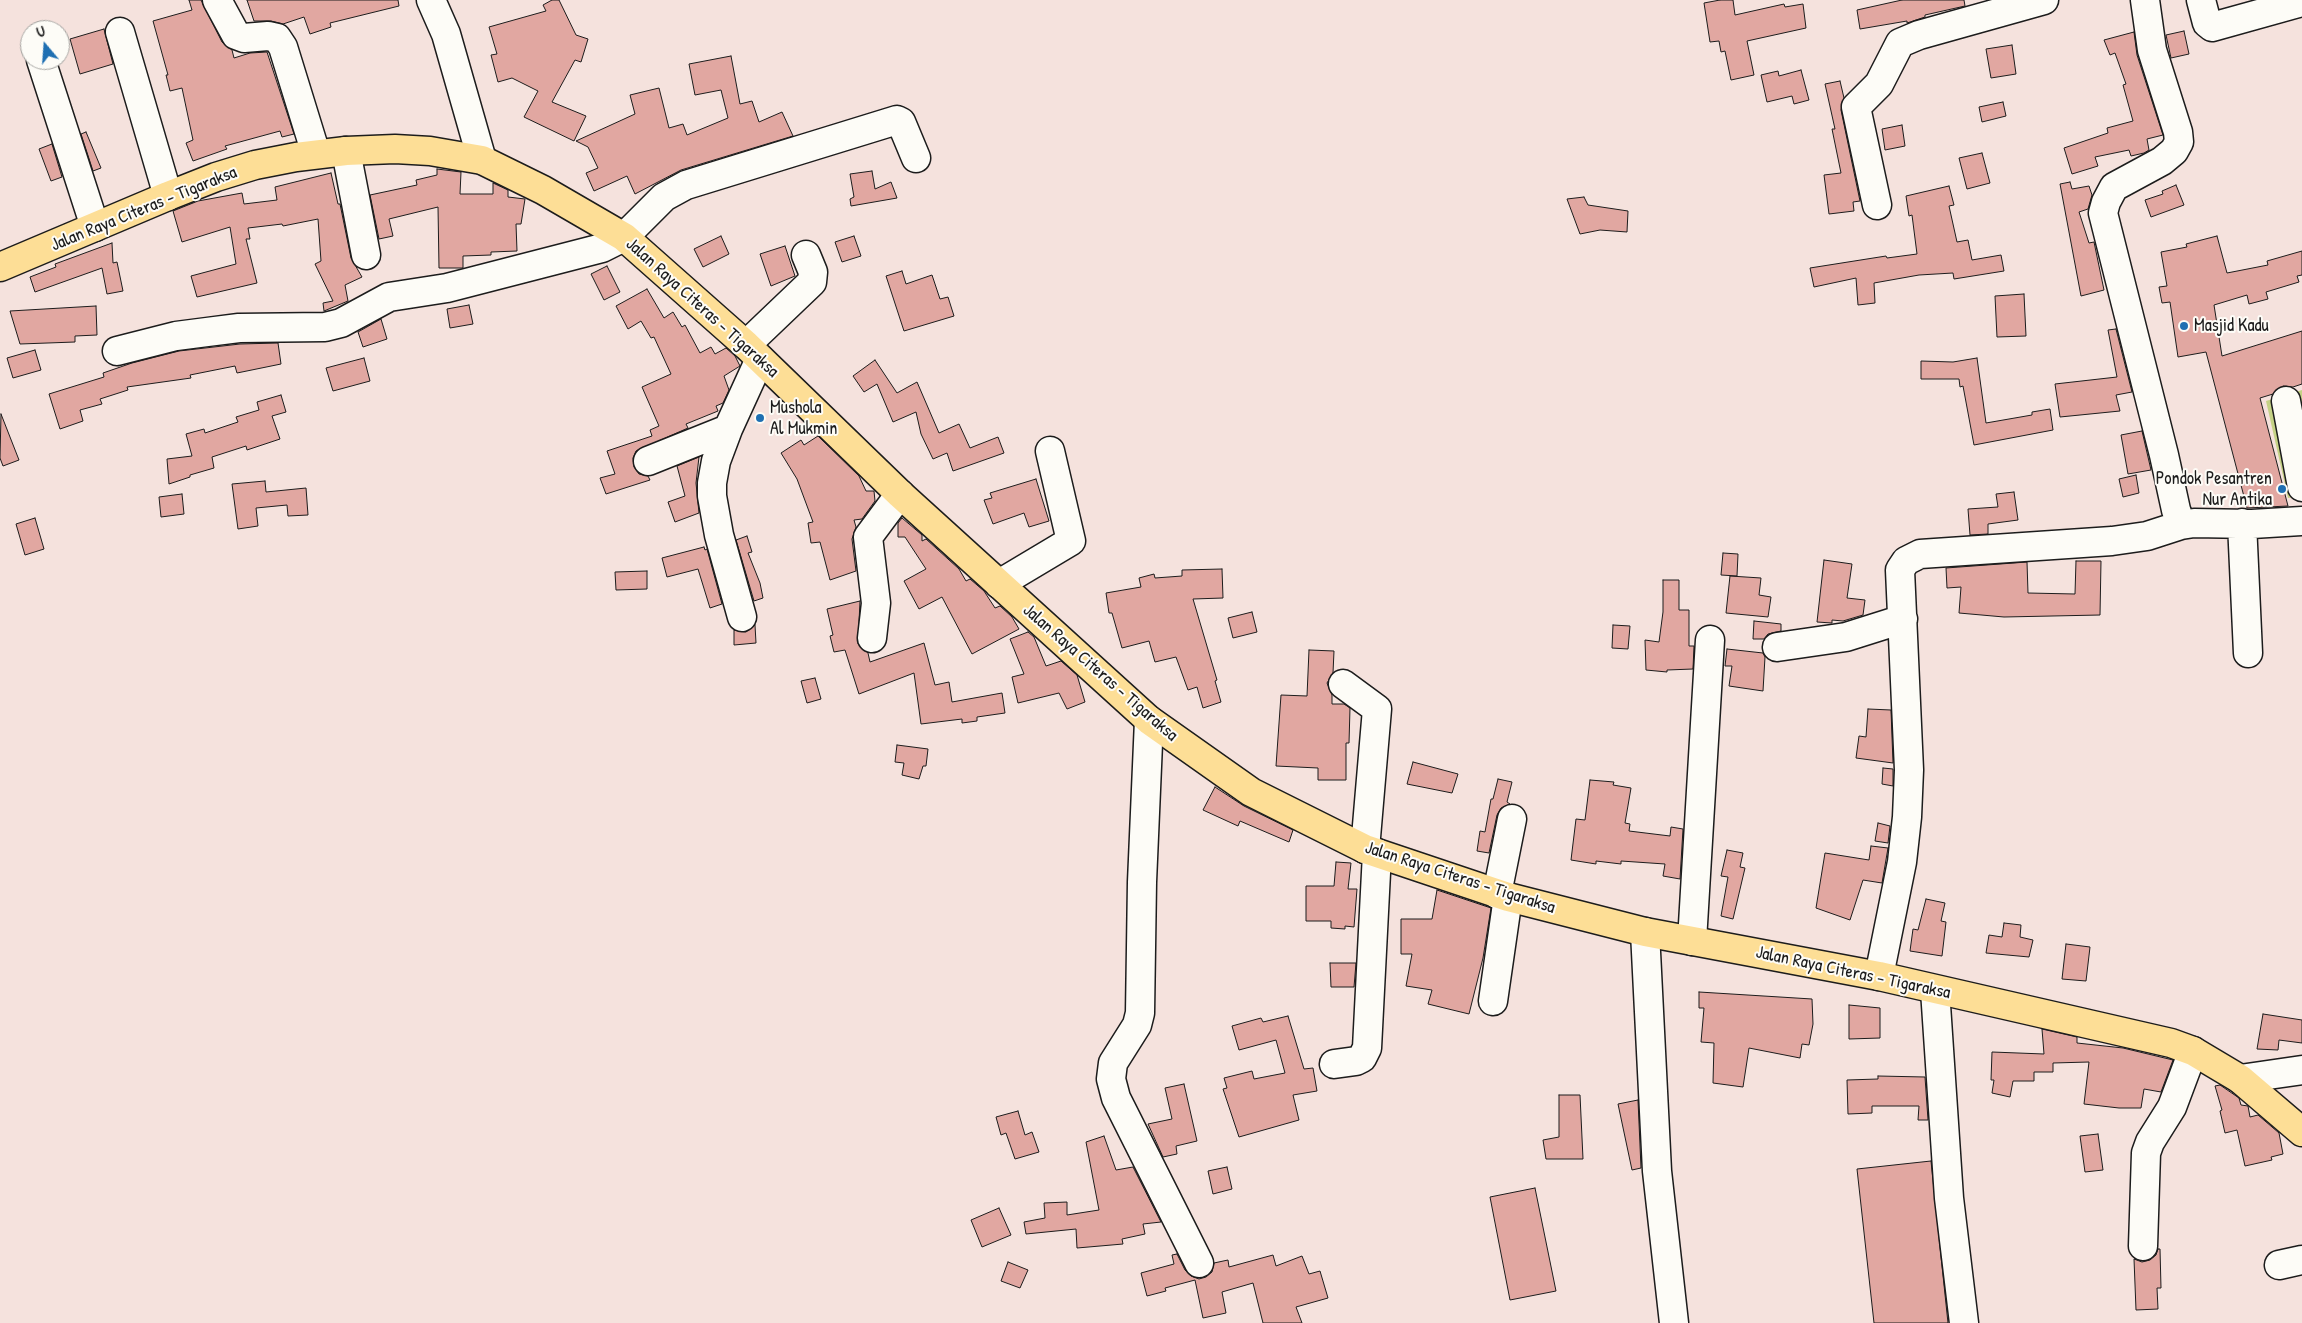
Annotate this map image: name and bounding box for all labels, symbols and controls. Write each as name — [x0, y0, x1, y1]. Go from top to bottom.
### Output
north arrow — [20, 20, 70, 70]
text: U — [34, 21, 47, 41]
street label: Jalan Raya Citeras - Tigaraksa — [48, 162, 240, 256]
street label: Jalan Raya Citeras - Tigaraksa — [621, 234, 783, 382]
place label: Masjid Kadu — [2194, 315, 2269, 337]
marker: Masjid Kadu — [2178, 320, 2190, 332]
place label: Mushola Al Mukmin — [770, 397, 837, 439]
marker: Mushola Al Mukmin — [754, 412, 766, 424]
place label: Pondok Pesantren Nur Antika — [2156, 468, 2272, 510]
marker: Pondok Pesantren Nur Antika — [2276, 483, 2288, 495]
street label: Jalan Raya Citeras - Tigaraksa — [1018, 600, 1182, 746]
street label: Jalan Raya Citeras - Tigaraksa — [1362, 837, 1558, 919]
street label: Jalan Raya Citeras - Tigaraksa — [1754, 942, 1952, 1004]

